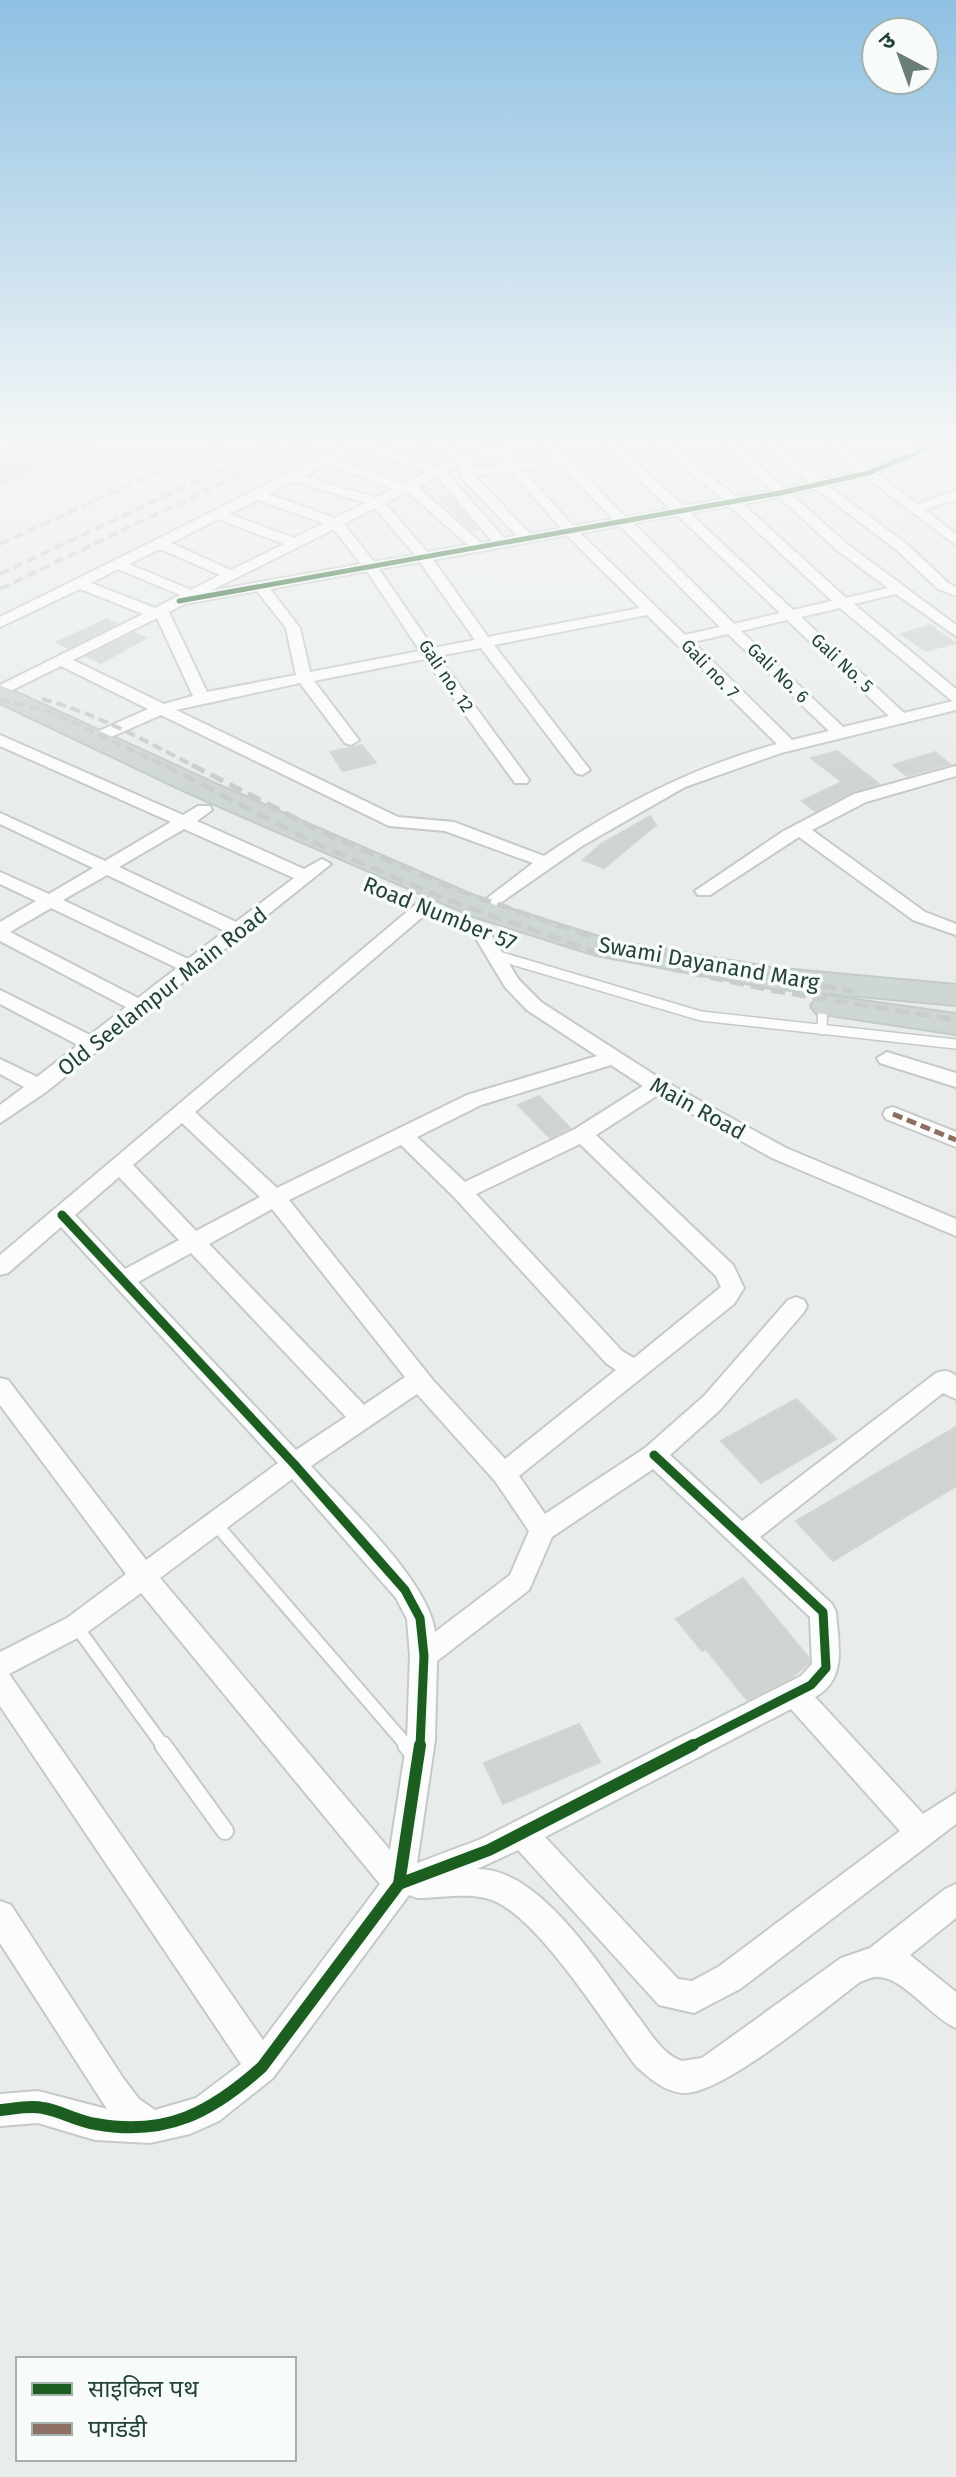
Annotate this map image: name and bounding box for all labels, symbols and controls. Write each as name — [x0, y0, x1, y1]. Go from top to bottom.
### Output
north arrow — [860, 16, 940, 96]
text: उ — [873, 26, 902, 56]
street label: Gali No. 5 — [806, 629, 878, 697]
street label: Gali no. 7 — [676, 635, 744, 703]
street label: Gali no. 12 — [414, 636, 478, 717]
street label: Gali No. 6 — [743, 638, 813, 708]
street label: Road Number 57 — [359, 870, 521, 957]
street label: Old Seelampur Main Road — [52, 901, 273, 1082]
street label: Swami Dayanand Marg — [596, 931, 822, 996]
street label: Main Road — [645, 1071, 750, 1146]
legend — [16, 2357, 296, 2461]
text: साइकिल पथ — [88, 2375, 199, 2403]
text: पगडंडी — [88, 2415, 148, 2443]

